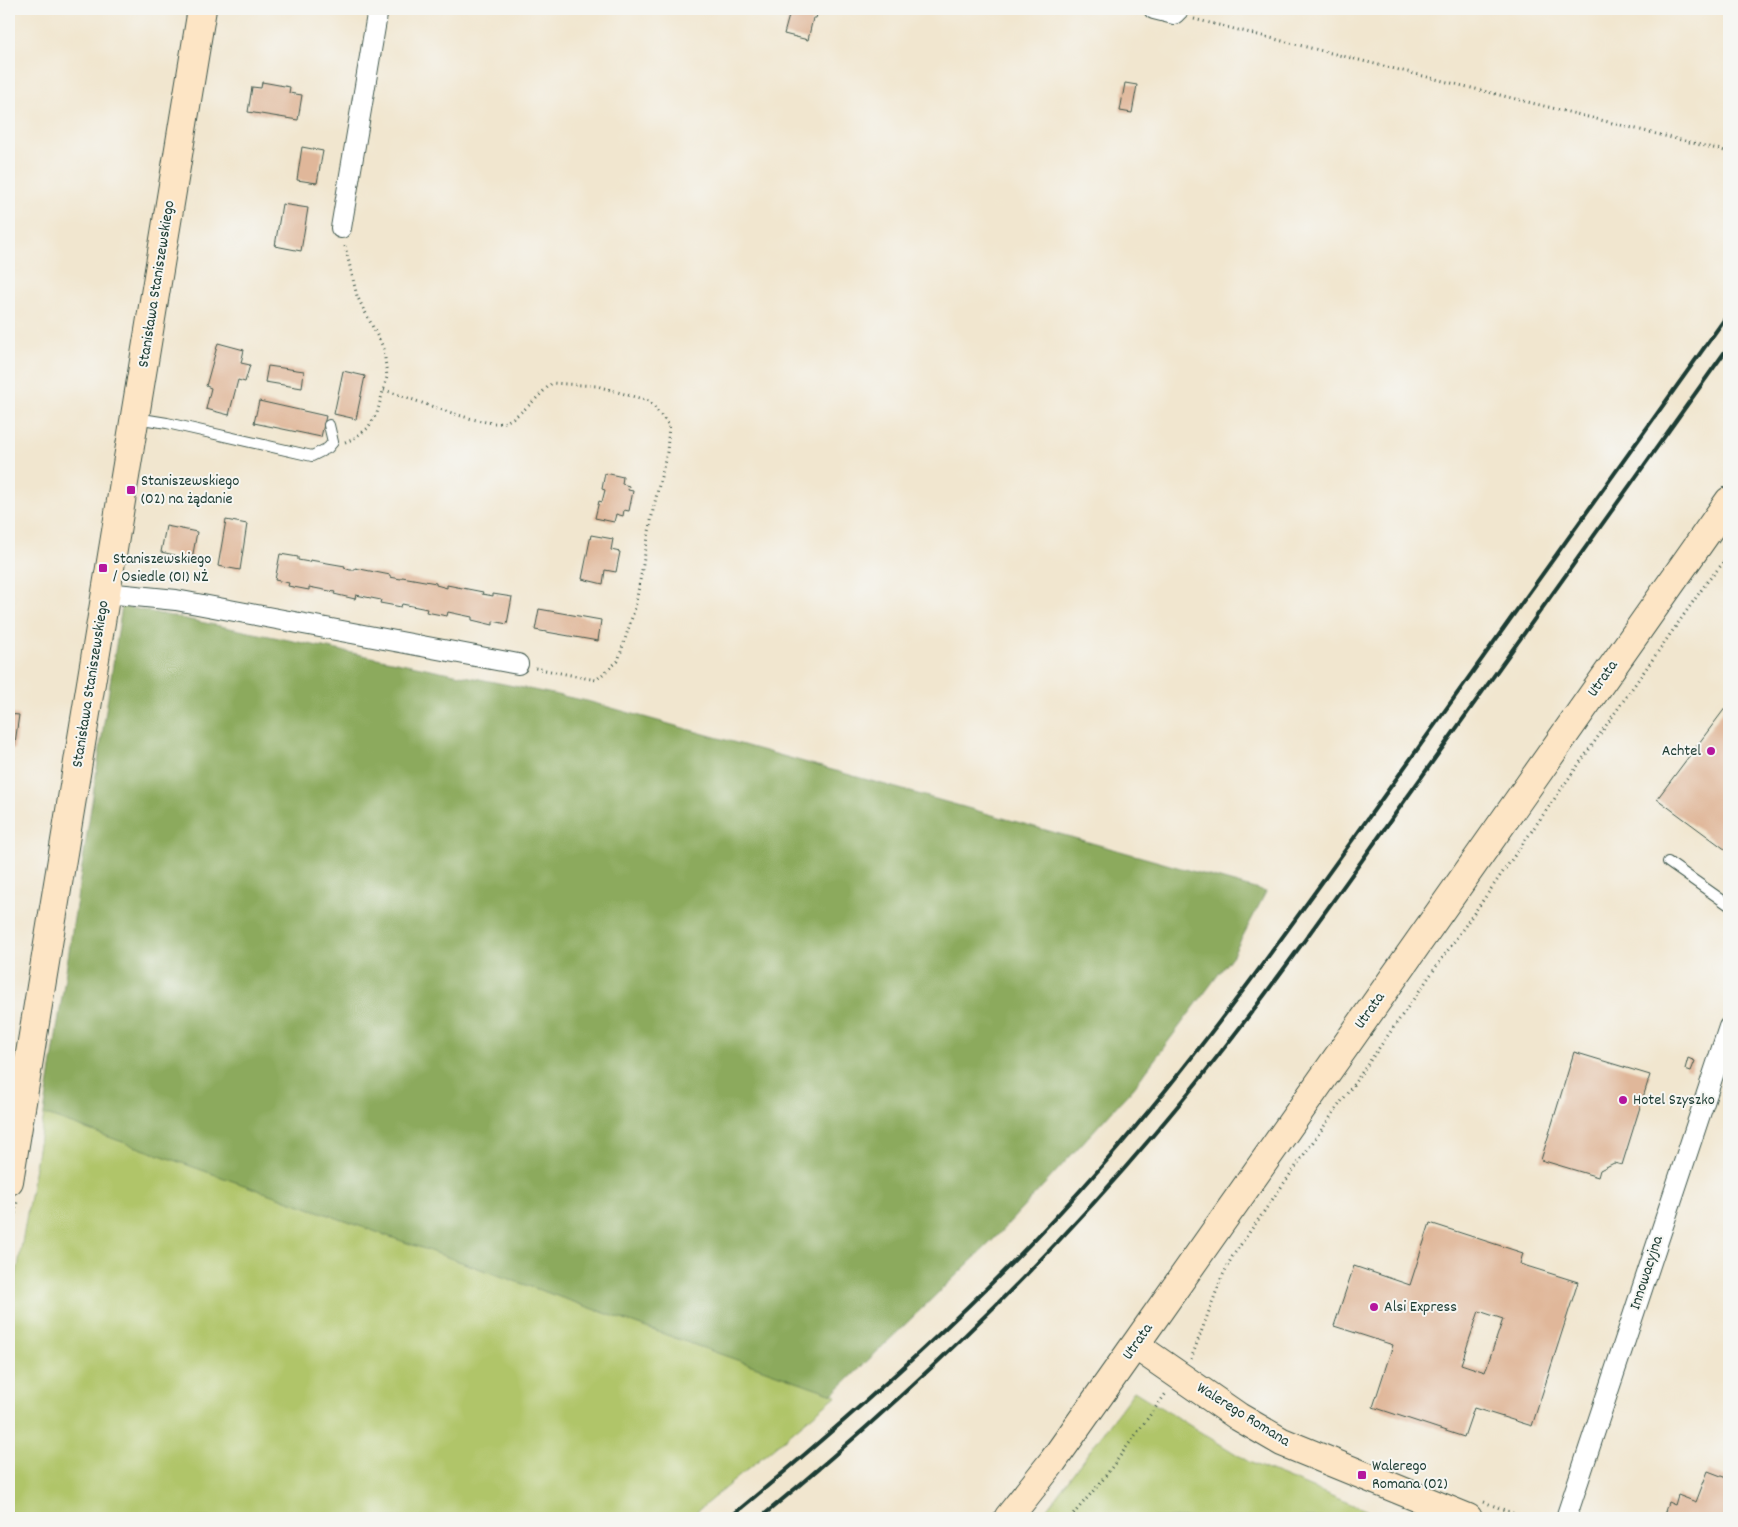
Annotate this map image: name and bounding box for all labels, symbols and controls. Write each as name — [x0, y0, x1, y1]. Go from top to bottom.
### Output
street label: Stanisława Staniszewskiego — [132, 199, 182, 369]
place label: Staniszewskiego (02) na żądanie — [141, 470, 239, 511]
marker: Staniszewskiego (02) na żądanie — [125, 484, 137, 496]
place label: Staniszewskiego / Osiedle (01) NŻ — [113, 548, 211, 589]
marker: Staniszewskiego / Osiedle (01) NŻ — [97, 562, 109, 574]
street label: Stanisława Staniszewskiego — [66, 599, 116, 769]
street label: Utrata — [1582, 655, 1624, 702]
place label: Achtel — [1662, 740, 1701, 763]
marker: Achtel — [1705, 745, 1717, 757]
street label: Utrata — [1349, 987, 1391, 1034]
place label: Hotel Szyszko — [1633, 1089, 1715, 1112]
marker: Hotel Szyszko — [1617, 1094, 1629, 1106]
street label: Innowacyjna — [1624, 1233, 1670, 1313]
place label: Alsi Express — [1384, 1296, 1457, 1319]
marker: Alsi Express — [1368, 1301, 1380, 1313]
street label: Utrata — [1117, 1318, 1159, 1365]
street label: Walerego Romana — [1192, 1377, 1295, 1453]
place label: Walerego Romana (02) — [1372, 1455, 1448, 1496]
marker: Walerego Romana (02) — [1356, 1469, 1368, 1481]

